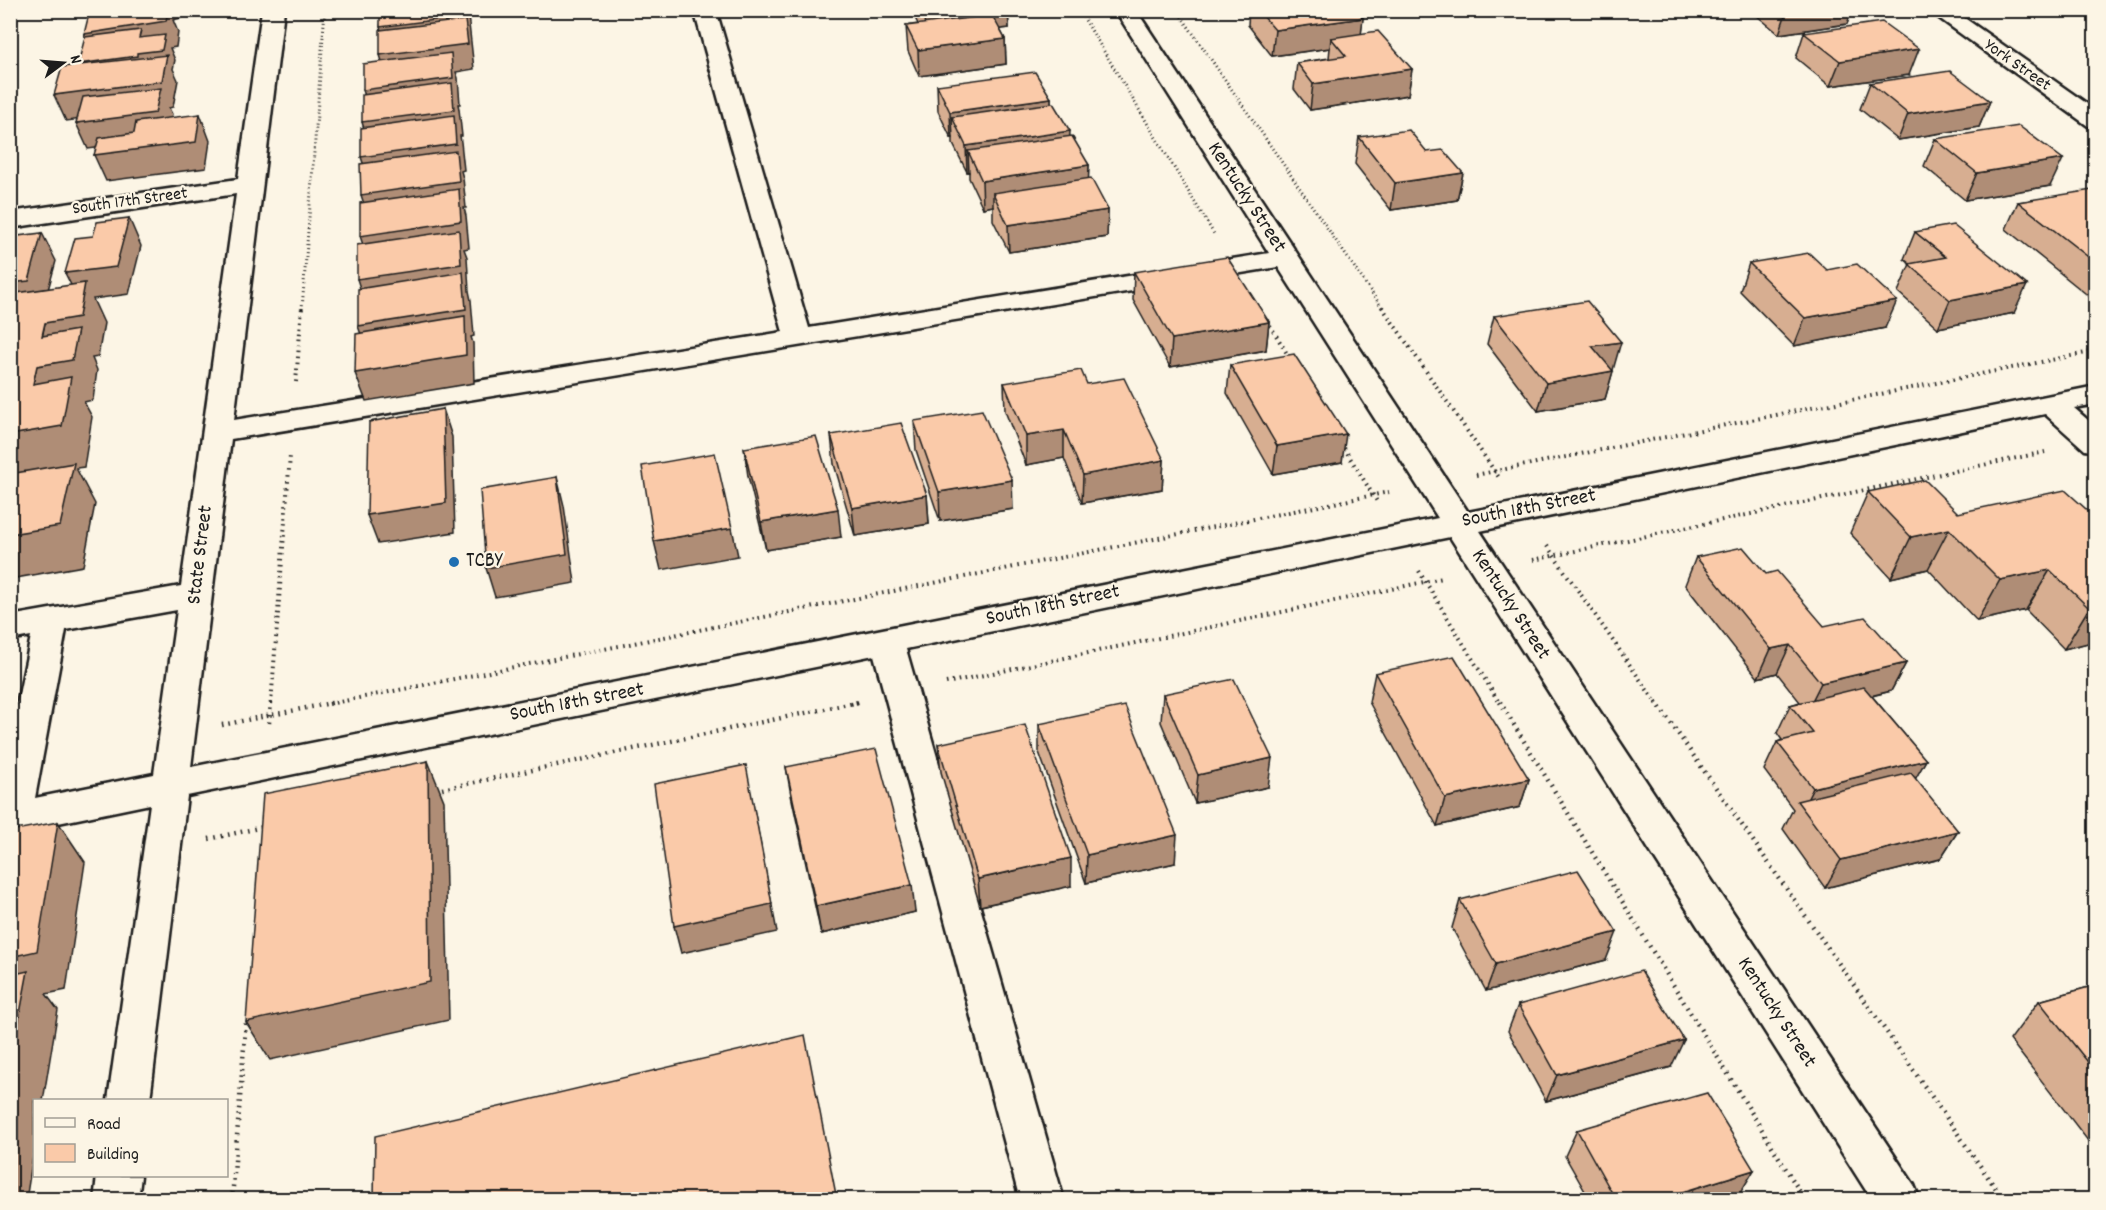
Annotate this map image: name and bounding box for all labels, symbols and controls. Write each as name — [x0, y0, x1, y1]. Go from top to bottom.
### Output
north arrow — [33, 33, 93, 93]
street label: York Street — [1978, 34, 2056, 98]
text: N — [63, 53, 87, 67]
street label: Kentucky Street — [1199, 137, 1293, 260]
street label: South 17th Street — [71, 181, 190, 222]
street label: South 18th Street — [1459, 481, 1599, 537]
street label: State Street — [180, 503, 222, 606]
street label: Kentucky Street — [1463, 544, 1557, 667]
place label: TCBY — [466, 547, 504, 577]
marker: TCBY — [447, 555, 461, 569]
street label: South 18th Street — [983, 577, 1123, 635]
street label: South 18th Street — [507, 675, 647, 731]
street label: Kentucky Street — [1729, 952, 1823, 1075]
legend — [33, 1099, 228, 1177]
text: Road — [87, 1113, 121, 1138]
text: Building — [87, 1143, 139, 1168]

